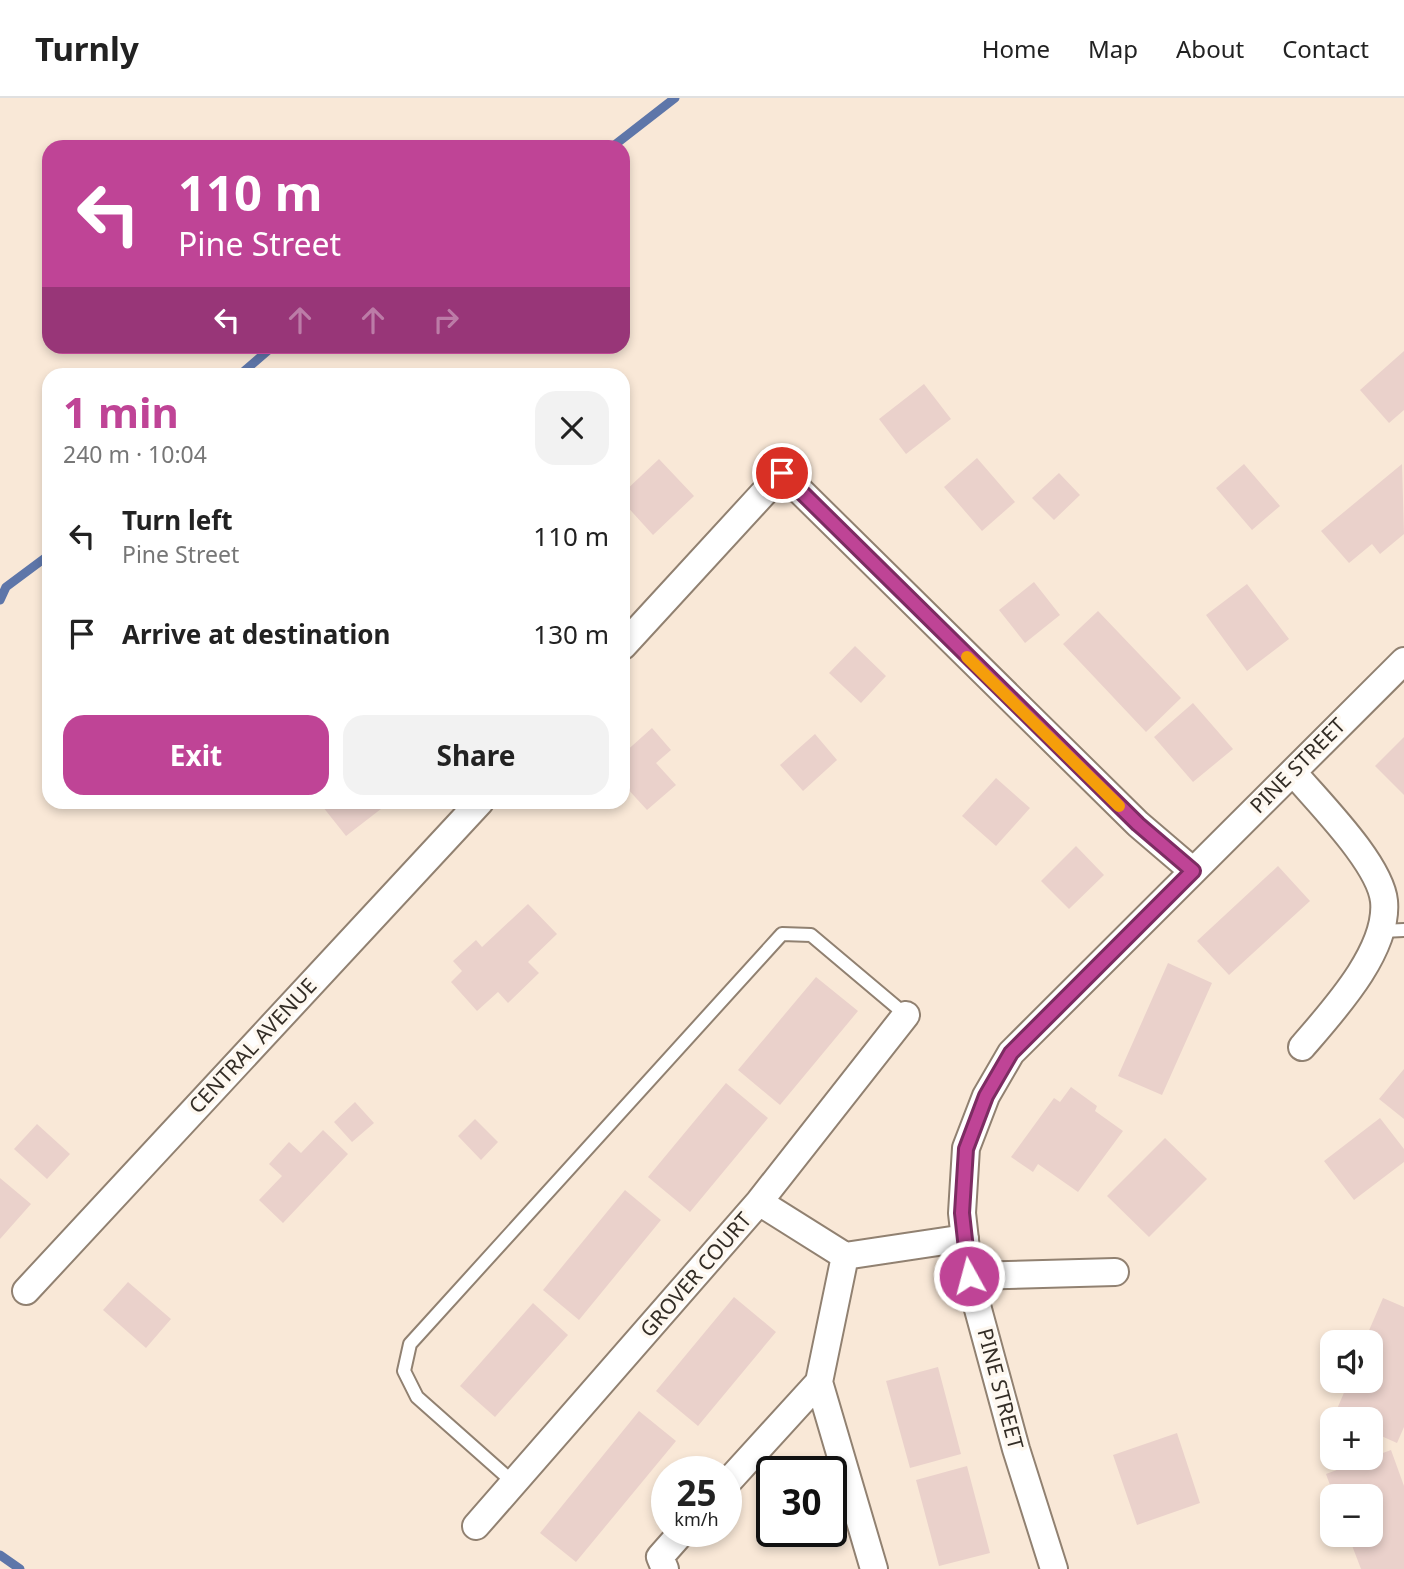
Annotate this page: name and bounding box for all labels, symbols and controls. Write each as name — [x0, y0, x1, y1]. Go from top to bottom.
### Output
text: Turnly — [35, 26, 139, 71]
text: Home — [982, 32, 1050, 65]
text: Map — [1088, 32, 1138, 65]
text: About — [1176, 32, 1244, 65]
text: Contact — [1282, 32, 1369, 65]
text: 110 m — [178, 159, 323, 225]
icon: left — [63, 168, 154, 259]
text: Pine Street — [178, 222, 341, 265]
icon: left — [208, 301, 246, 339]
icon: ahead — [281, 301, 319, 339]
icon: ahead — [354, 301, 392, 339]
icon: right — [427, 301, 465, 339]
text: 1 min — [63, 383, 179, 440]
button: close — [535, 391, 609, 465]
text: 240 m · 10:04 — [63, 438, 207, 470]
pin — [752, 443, 812, 503]
icon: arrive — [763, 454, 801, 492]
text: Turn left — [122, 502, 233, 538]
icon: left — [63, 517, 101, 555]
text: 110 m — [533, 518, 609, 554]
text: Pine Street — [122, 538, 239, 570]
icon: arrive — [63, 615, 101, 653]
text: Arrive at destination — [122, 616, 391, 652]
text: 130 m — [533, 616, 609, 652]
street label: PINE STREET — [1243, 711, 1351, 819]
button: Exit — [63, 715, 329, 795]
button: Share — [343, 715, 609, 795]
street label: CENTRAL AVENUE — [182, 972, 322, 1119]
street label: GROVER COURT — [633, 1206, 757, 1343]
position arrow — [932, 1239, 1006, 1313]
street label: PINE STREET — [971, 1325, 1031, 1453]
map controls — [1320, 1330, 1383, 1547]
button: sound — [1320, 1330, 1383, 1393]
button: + — [1320, 1407, 1383, 1470]
speed limit sign: 30 — [756, 1456, 847, 1547]
text: 25 — [676, 1469, 717, 1516]
button: − — [1320, 1484, 1383, 1547]
text: km/h — [674, 1507, 719, 1531]

